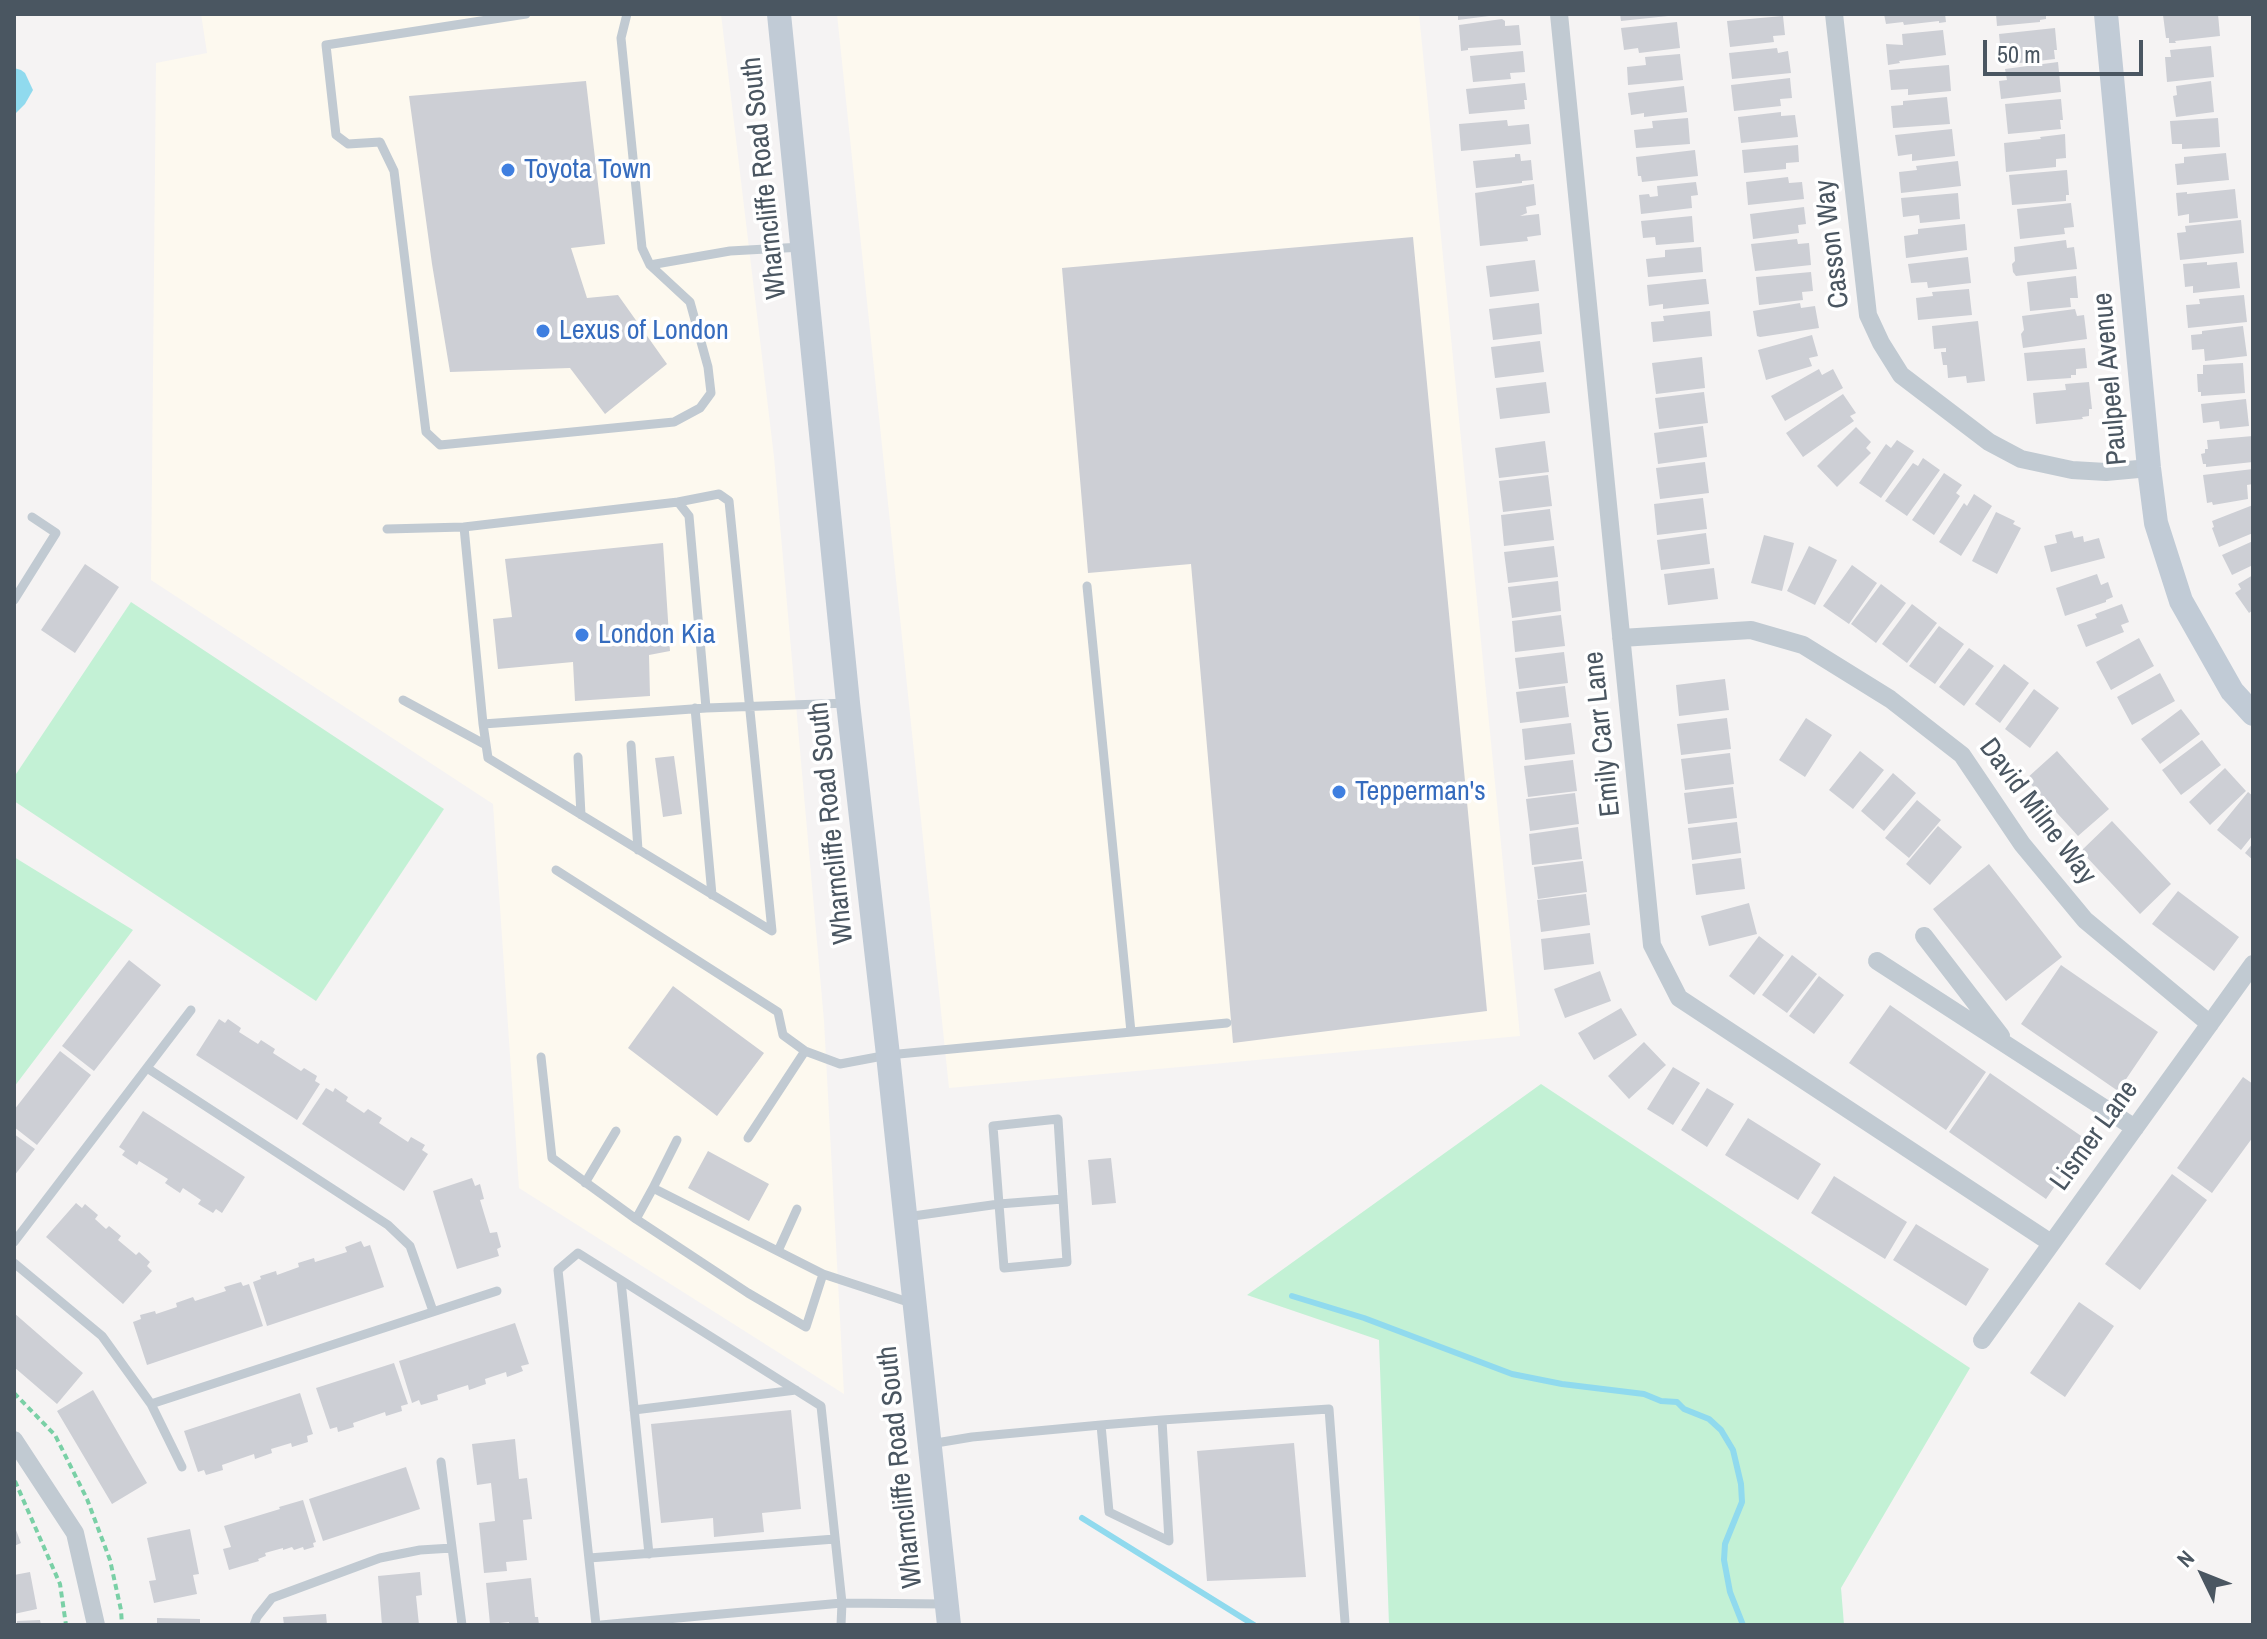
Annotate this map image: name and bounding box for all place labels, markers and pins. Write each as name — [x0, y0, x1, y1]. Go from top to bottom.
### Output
place label: Toyota Town — [524, 153, 652, 187]
marker: Toyota Town — [499, 161, 517, 179]
place label: Lexus of London — [559, 314, 729, 348]
marker: Lexus of London — [534, 322, 552, 340]
place label: London Kia — [598, 618, 715, 652]
marker: London Kia — [573, 626, 591, 644]
place label: Tepperman's — [1355, 775, 1486, 809]
marker: Tepperman's — [1330, 783, 1348, 801]

